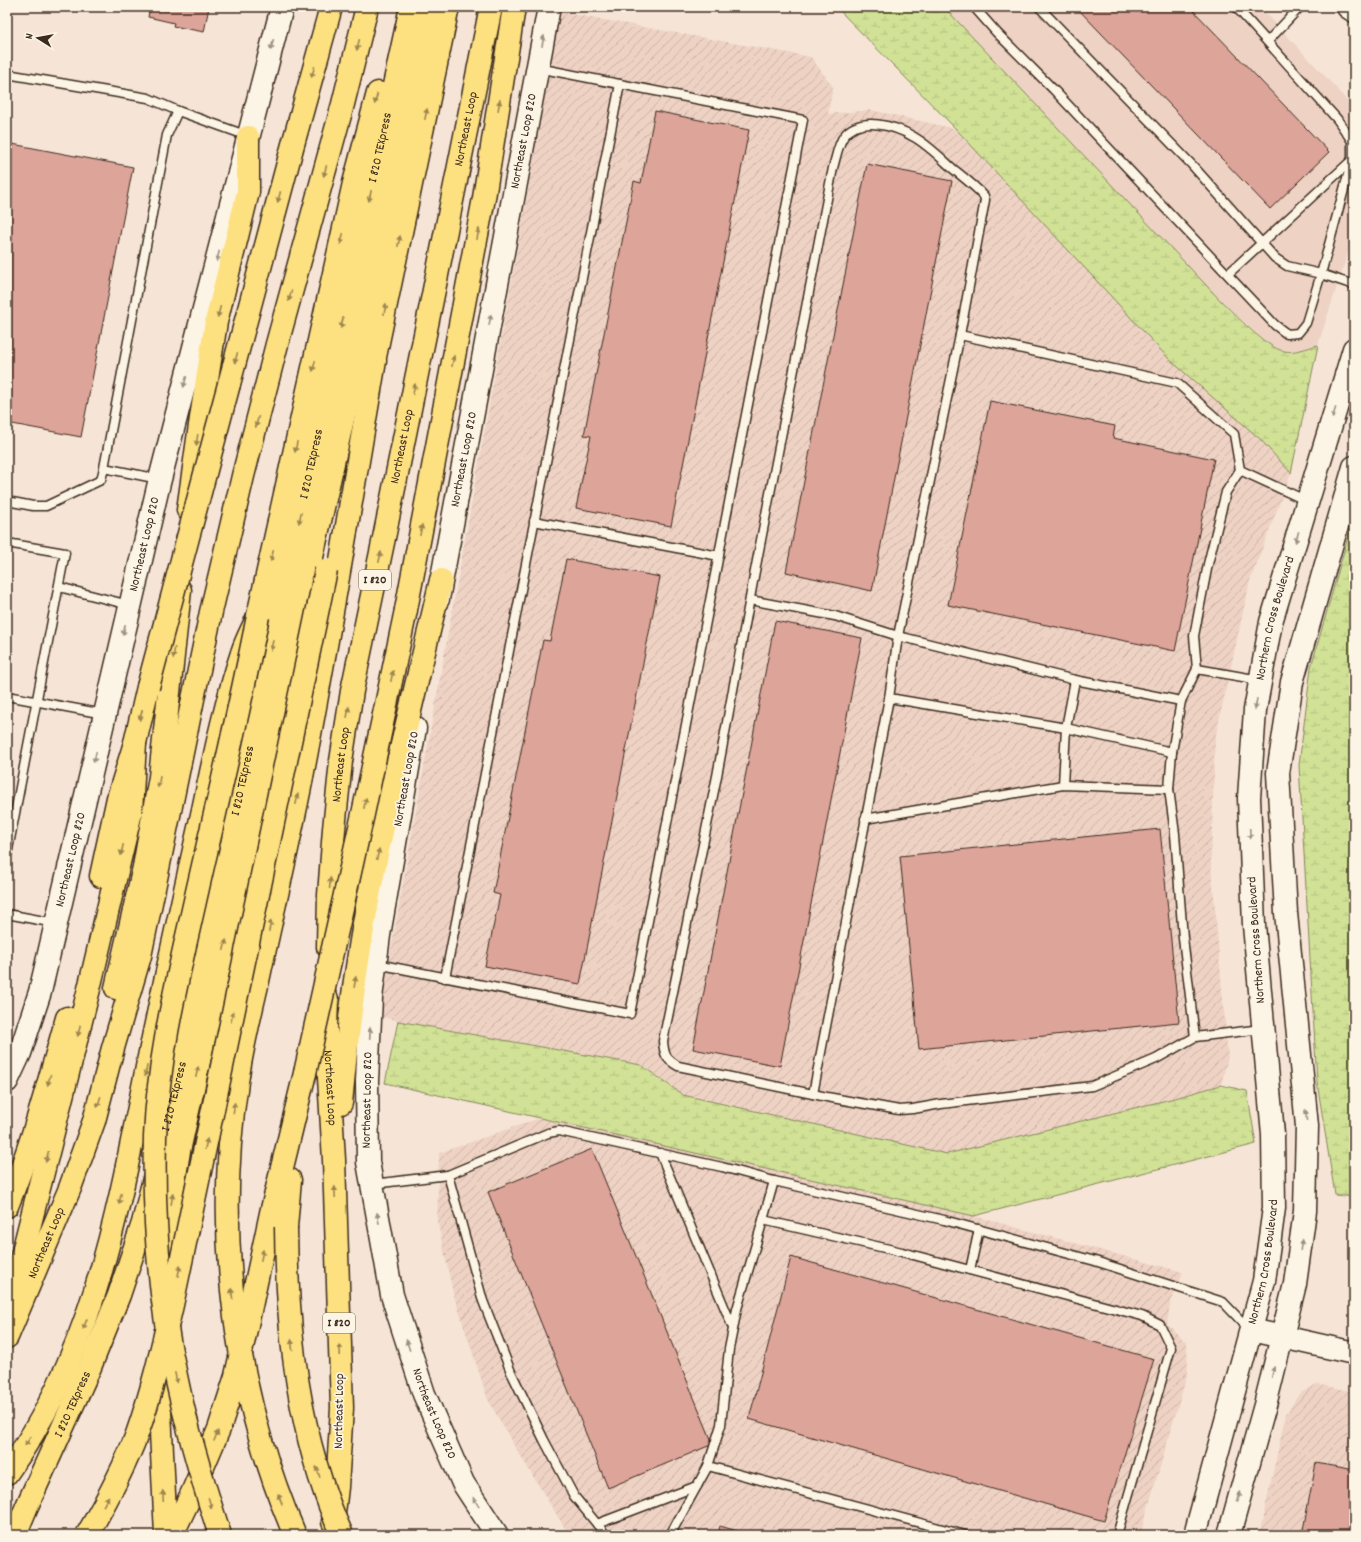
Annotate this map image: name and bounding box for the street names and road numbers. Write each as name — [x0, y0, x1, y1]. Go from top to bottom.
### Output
street label: Northeast Loop — [450, 90, 483, 168]
street label: Northeast Loop 820 — [506, 92, 542, 190]
street label: I 820 TEXpress — [364, 111, 397, 184]
street label: Northeast Loop — [386, 407, 419, 486]
street label: Northeast Loop 820 — [446, 410, 482, 509]
street label: I 820 TEXpress — [295, 427, 329, 501]
street label: Northeast Loop 820 — [124, 495, 165, 593]
street label: Northern Cross Boulevard — [1251, 554, 1300, 682]
road number: I 820 — [359, 570, 391, 590]
street label: Northeast Loop — [327, 726, 356, 803]
street label: Northeast Loop 820 — [389, 730, 425, 828]
street label: I 820 TEXpress — [226, 744, 260, 818]
street label: Northeast Loop 820 — [51, 810, 91, 909]
street label: Northern Cross Boulevard — [1243, 876, 1271, 1004]
street label: Northeast Loop — [318, 1049, 341, 1126]
street label: Northeast Loop 820 — [358, 1051, 378, 1149]
street label: I 820 TEXpress — [157, 1060, 192, 1133]
street label: Northern Cross Boulevard — [1243, 1199, 1284, 1327]
street label: Northeast Loop — [23, 1204, 70, 1282]
road number: I 820 — [323, 1313, 355, 1333]
street label: Northeast Loop 820 — [407, 1366, 461, 1462]
street label: I 820 TEXpress — [50, 1368, 96, 1441]
street label: Northeast Loop — [330, 1373, 350, 1449]

